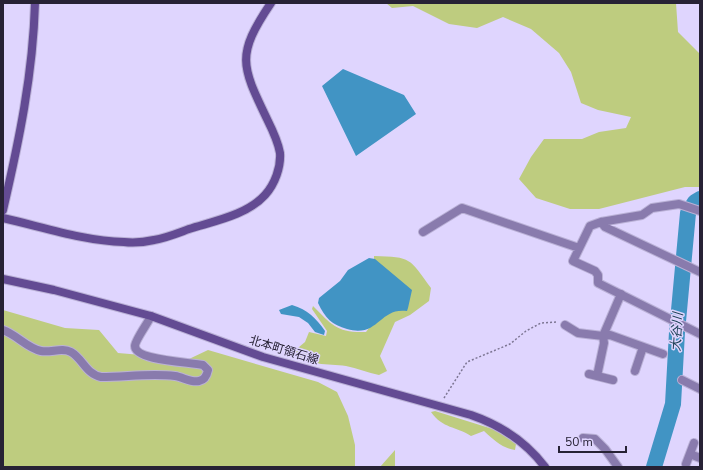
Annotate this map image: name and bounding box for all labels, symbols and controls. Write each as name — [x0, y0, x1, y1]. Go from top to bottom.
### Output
water label: 大谷川 — [667, 310, 687, 352]
street label: 北本町領石線 — [247, 332, 321, 368]
scale bar — [559, 428, 626, 454]
text: 50 m — [565, 434, 593, 450]

